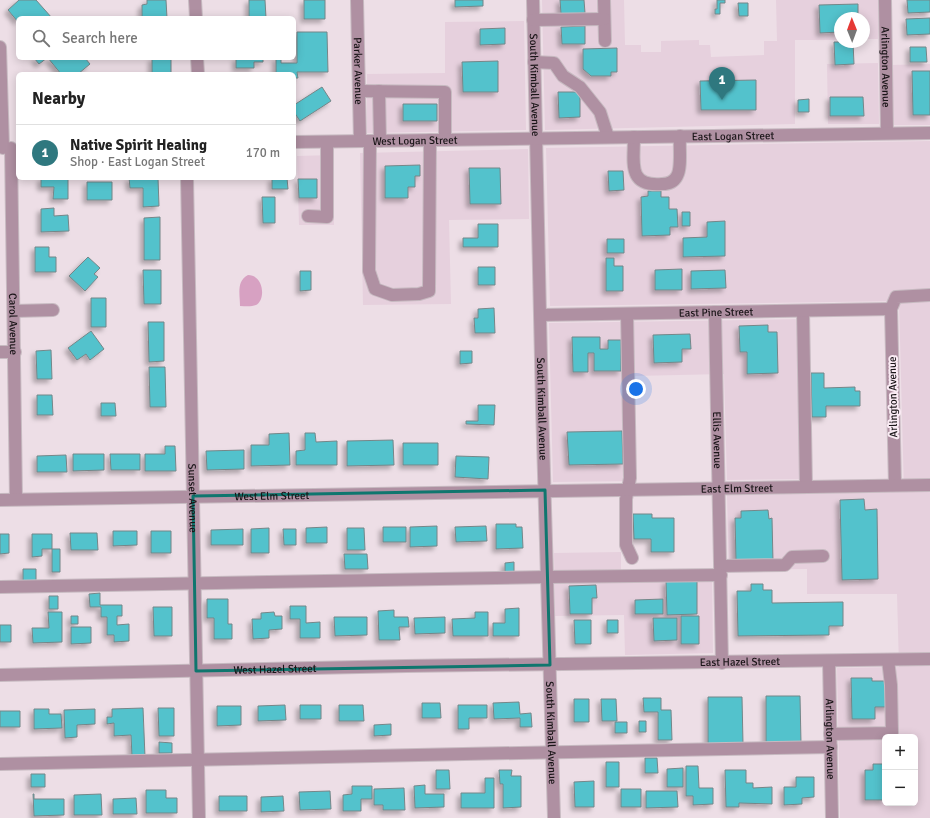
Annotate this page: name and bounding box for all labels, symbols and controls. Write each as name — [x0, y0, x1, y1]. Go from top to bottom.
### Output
north arrow — [834, 12, 870, 48]
search box — [16, 16, 296, 60]
street label: Arlington Avenue — [879, 26, 893, 108]
icon: search — [30, 27, 52, 49]
text: Search here — [62, 29, 138, 47]
street label: South Kimball Avenue — [527, 33, 543, 137]
street label: Parker Avenue — [351, 37, 366, 105]
pin: 1 — [709, 67, 735, 100]
text: Nearby — [32, 88, 85, 109]
street label: East Logan Street — [692, 129, 774, 143]
street label: West Logan Street — [372, 133, 458, 147]
text: Native Spirit Healing — [70, 136, 207, 154]
text: 1 — [41, 145, 49, 161]
text: 170 m — [246, 145, 280, 161]
text: Shop · East Logan Street — [70, 154, 205, 170]
street label: Carol Avenue — [7, 293, 20, 355]
street label: East Pine Street — [678, 305, 754, 319]
street label: Arlington Avenue — [886, 356, 900, 438]
street label: South Kimball Avenue — [534, 357, 550, 461]
your location — [626, 379, 646, 399]
street label: Ellis Avenue — [710, 411, 725, 469]
street label: Sunset Avenue — [186, 463, 200, 533]
street label: East Elm Street — [701, 481, 773, 495]
street label: West Elm Street — [234, 489, 310, 503]
street label: East Hazel Street — [700, 655, 780, 669]
street label: West Hazel Street — [233, 661, 317, 676]
street label: South Kimball Avenue — [544, 681, 560, 784]
street label: Arlington Avenue — [823, 698, 838, 780]
map controls — [882, 734, 918, 806]
button: + — [882, 734, 918, 770]
button: − — [882, 770, 918, 806]

